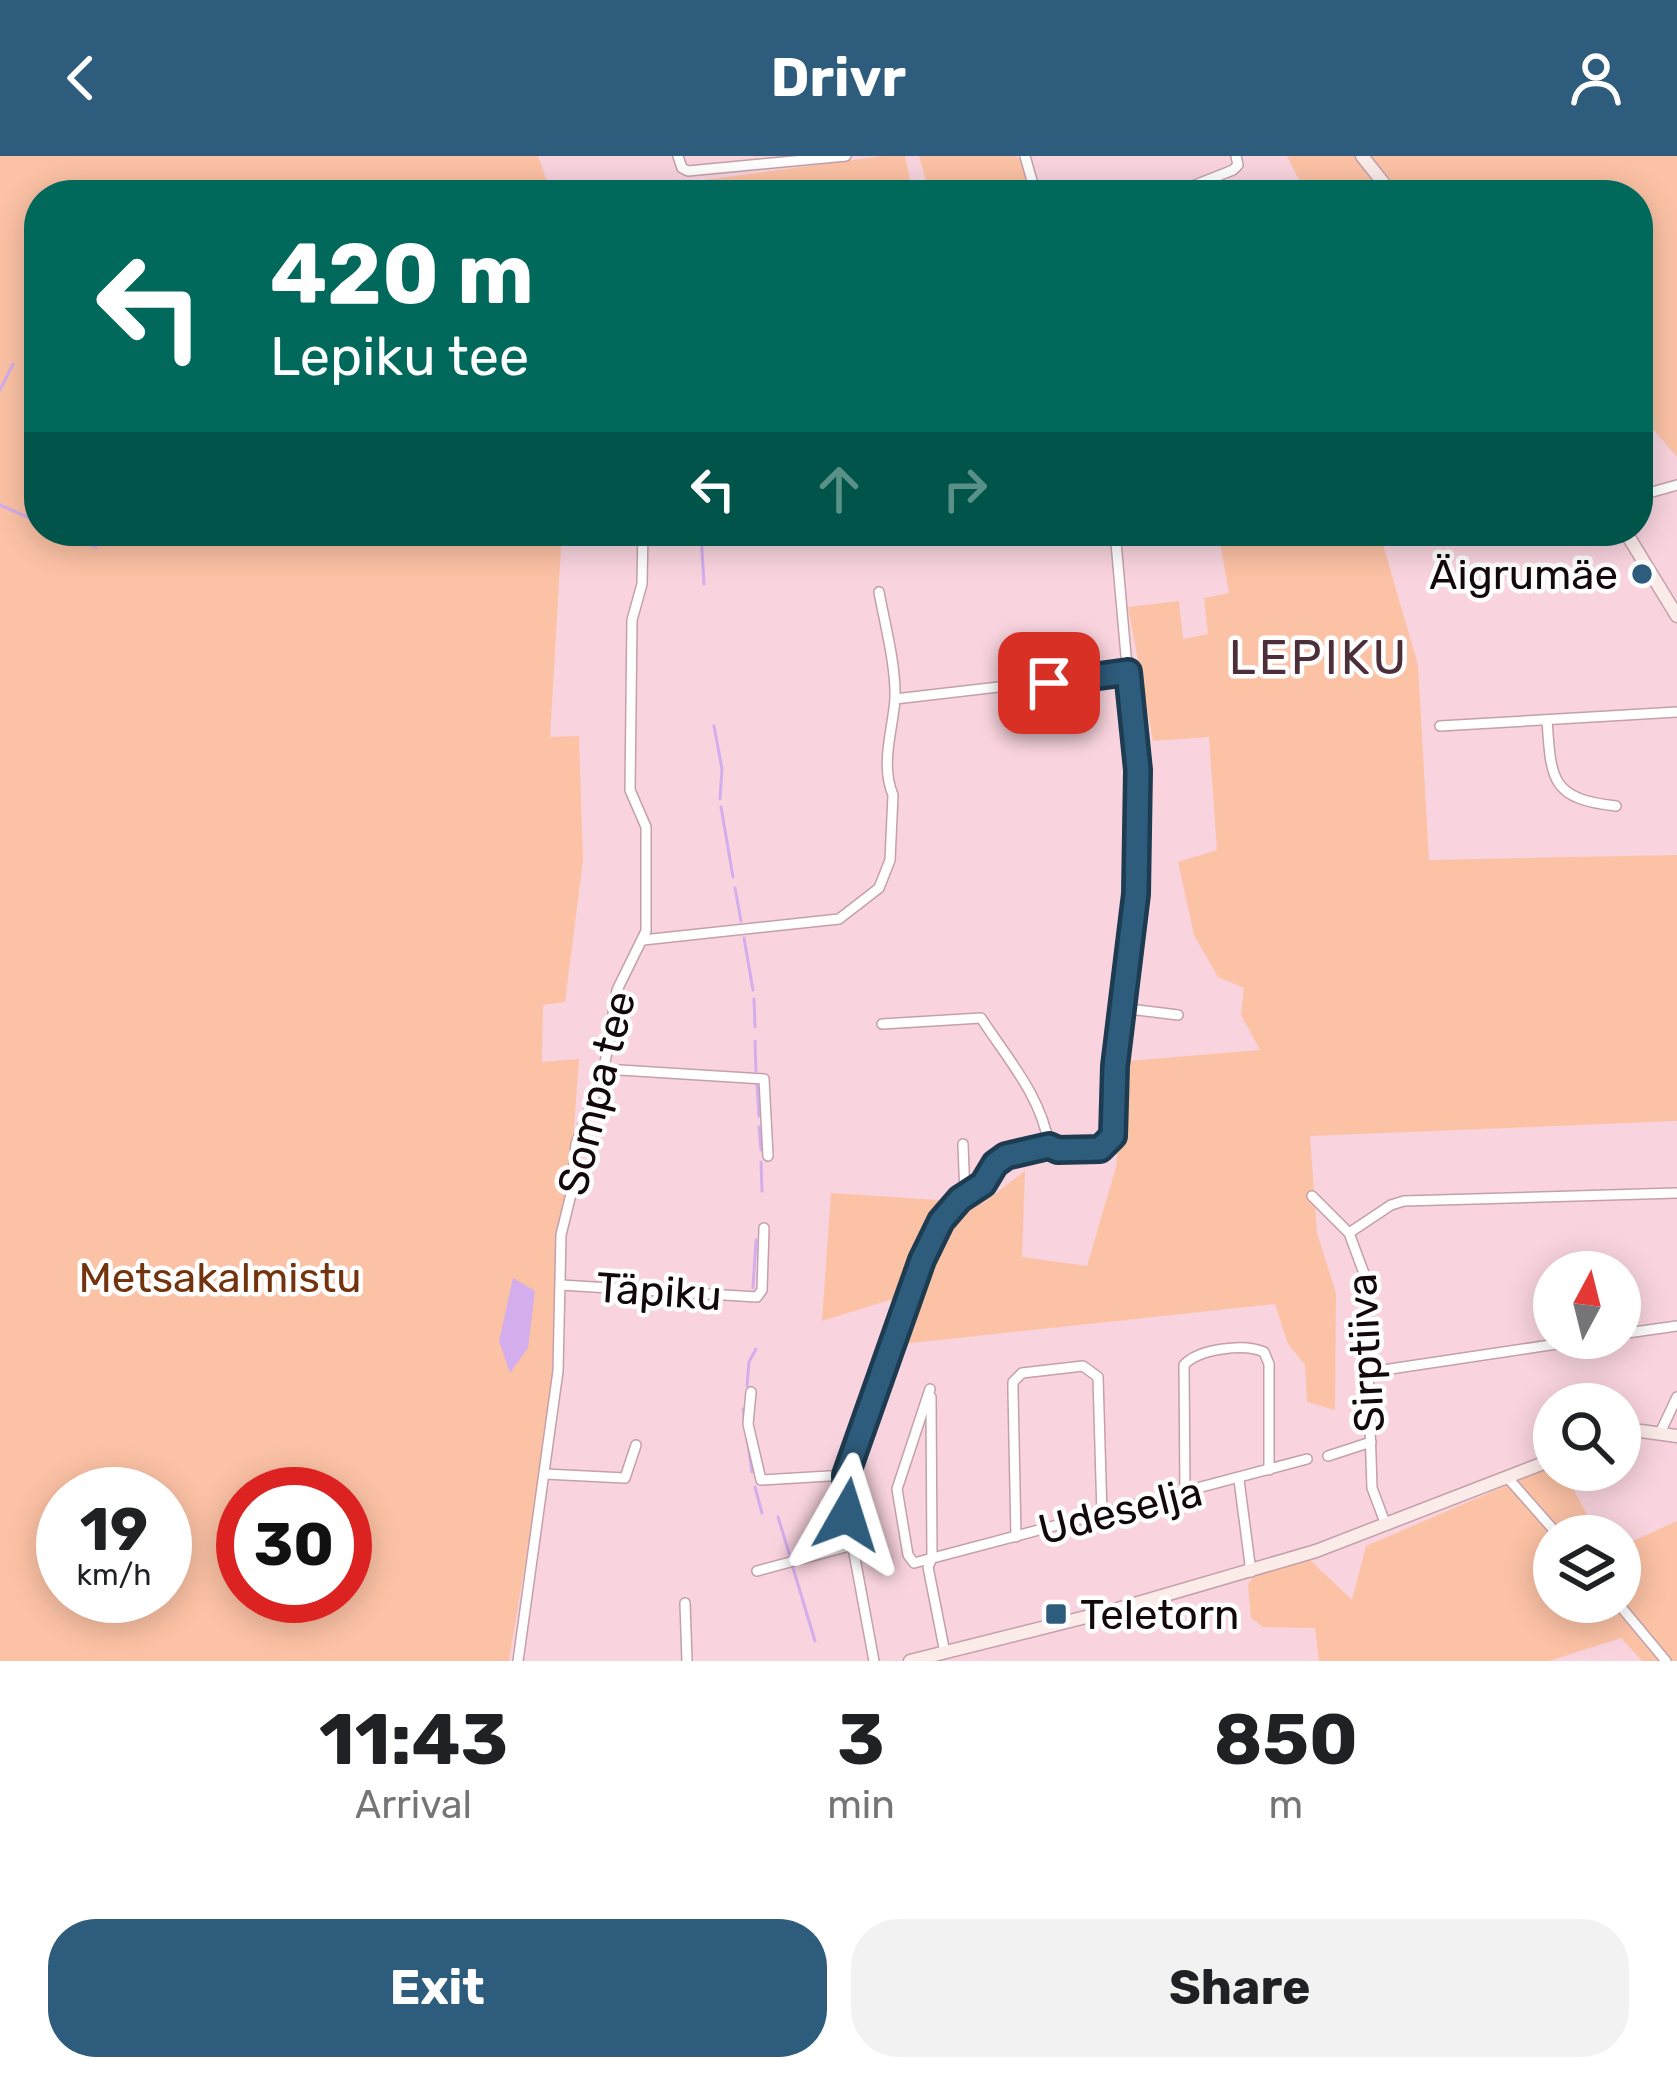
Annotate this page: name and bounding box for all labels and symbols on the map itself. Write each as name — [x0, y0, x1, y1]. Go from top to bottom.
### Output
place label: Äigrumäe — [1429, 550, 1618, 600]
marker: Äigrumäe — [1629, 561, 1655, 587]
district label: LEPIKU — [1229, 629, 1409, 686]
pin — [998, 632, 1100, 734]
street label: Sompa tee — [547, 986, 646, 1201]
north arrow — [1533, 1251, 1641, 1359]
park label: Metsakalmistu — [79, 1253, 362, 1303]
street label: Täpiku — [594, 1263, 723, 1321]
street label: Sirptiiva — [1337, 1272, 1395, 1434]
position arrow — [784, 1452, 910, 1578]
speed limit sign: 30 — [216, 1467, 372, 1623]
street label: Udeselja — [1033, 1467, 1207, 1555]
place label: Teletorn — [1080, 1590, 1239, 1640]
marker: Teletorn — [1043, 1601, 1069, 1627]

